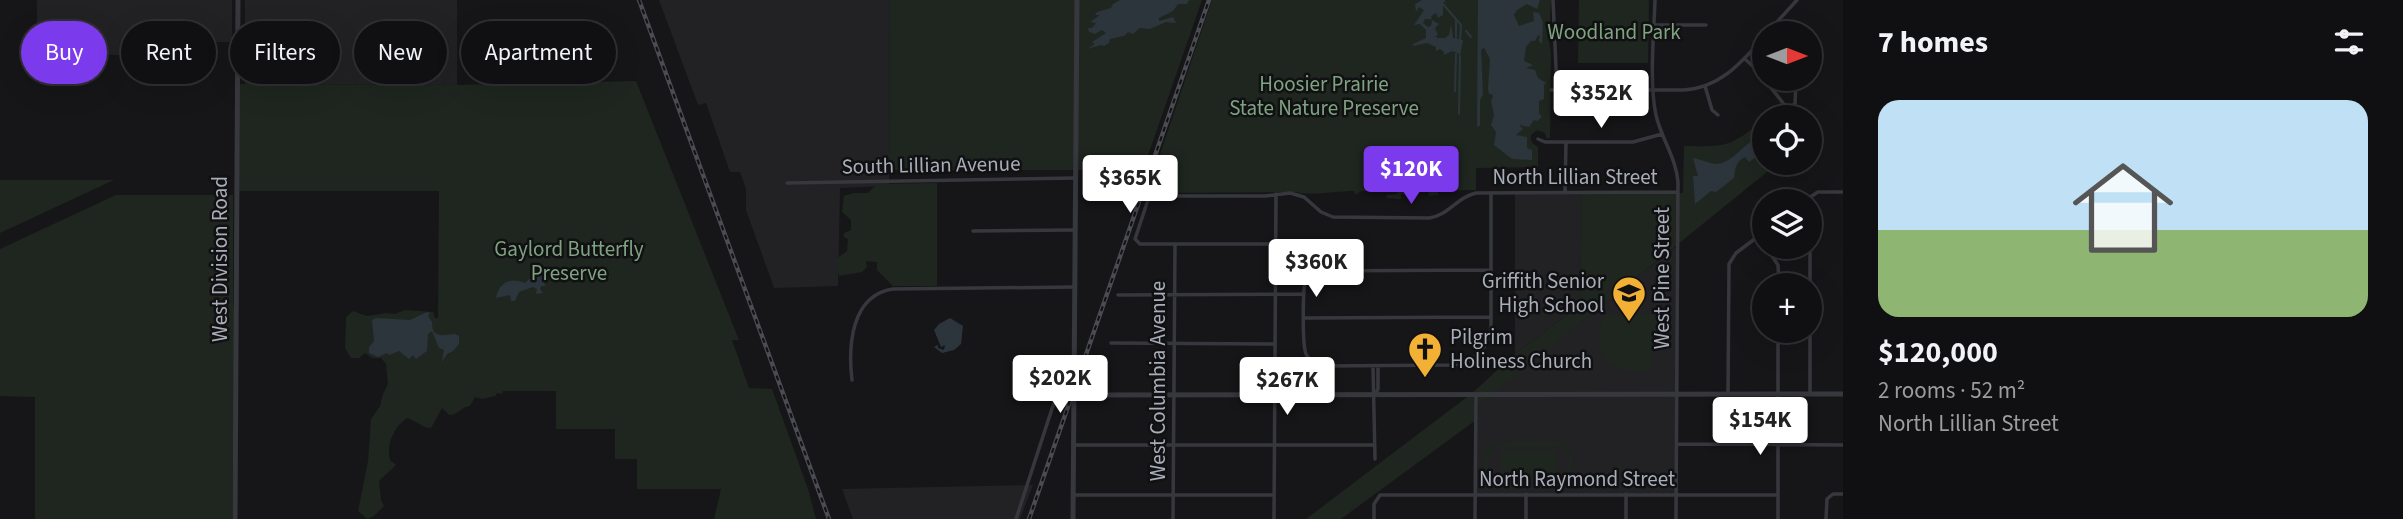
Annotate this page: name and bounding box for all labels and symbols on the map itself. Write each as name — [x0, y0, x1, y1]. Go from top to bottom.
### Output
park label: Woodland Park — [1547, 17, 1681, 47]
north arrow — [1752, 21, 1822, 91]
park label: Hoosier Prairie State Nature Preserve — [1229, 69, 1419, 123]
pin: $352K — [1552, 71, 1650, 130]
pin: $120K — [1362, 146, 1460, 206]
street label: South Lillian Avenue — [841, 148, 1021, 182]
pin: $365K — [1081, 156, 1179, 215]
street label: North Lillian Street — [1492, 162, 1658, 192]
street label: West Division Road — [205, 176, 235, 342]
street label: West Pine Street — [1647, 207, 1677, 349]
park label: Gaylord Butterfly Preserve — [494, 234, 644, 288]
pin: $360K — [1267, 240, 1365, 299]
place label: Griffith Senior High School — [1482, 266, 1605, 320]
school or university icon: Griffith Senior High School — [1610, 274, 1648, 323]
street label: West Columbia Avenue — [1143, 281, 1173, 481]
place label: Pilgrim Holiness Church — [1450, 322, 1592, 376]
church icon: Pilgrim Holiness Church — [1406, 330, 1444, 379]
pin: $202K — [1011, 356, 1109, 415]
pin: $267K — [1238, 358, 1336, 417]
pin: $154K — [1711, 398, 1809, 457]
street label: North Raymond Street — [1479, 464, 1675, 494]

